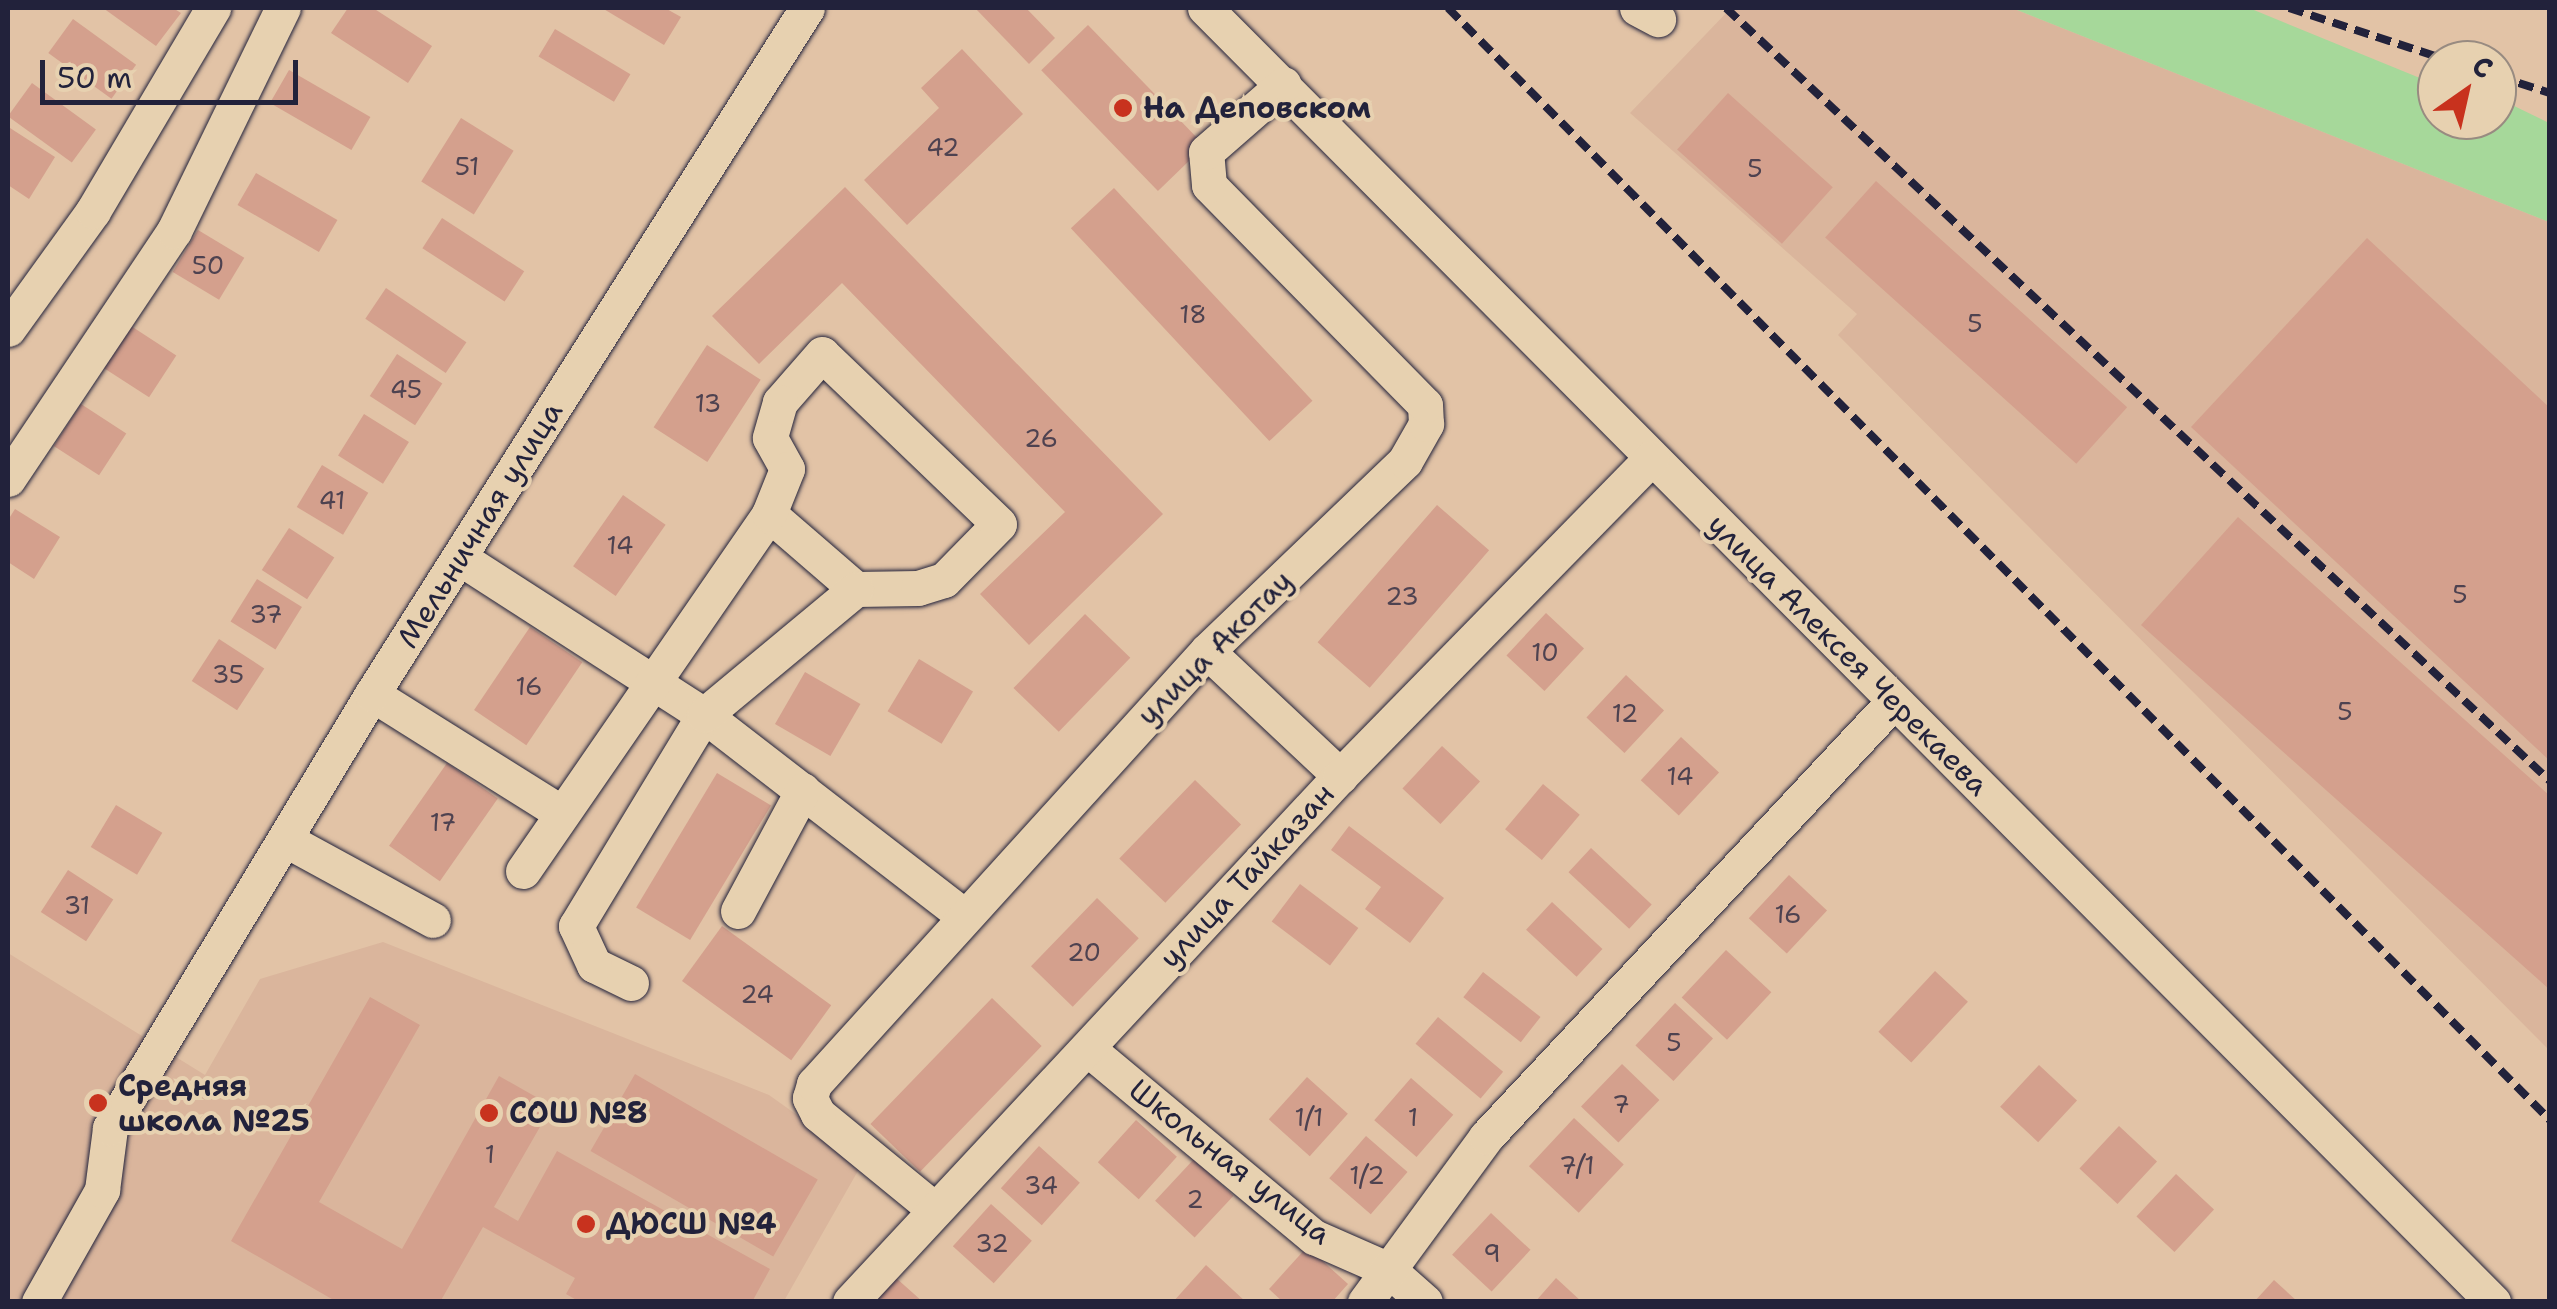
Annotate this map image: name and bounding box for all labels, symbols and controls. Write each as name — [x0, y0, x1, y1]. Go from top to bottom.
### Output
scale bar — [45, 40, 302, 102]
north arrow — [2417, 40, 2517, 140]
text: С — [2465, 46, 2500, 87]
text: 50 m — [57, 57, 132, 98]
place label: На Деповском — [1143, 90, 1371, 126]
marker: На Деповском — [1112, 97, 1134, 119]
house number: 42 — [926, 132, 960, 162]
house number: 51 — [455, 151, 479, 181]
house number: 5 — [1747, 153, 1763, 183]
house number: 50 — [192, 250, 224, 280]
house number: 18 — [1179, 299, 1207, 329]
house number: 5 — [1967, 308, 1983, 338]
house number: 45 — [390, 374, 422, 404]
house number: 13 — [695, 388, 721, 418]
street label: Мельничная улица — [390, 395, 570, 655]
house number: 26 — [1024, 423, 1058, 453]
house number: 41 — [319, 485, 345, 515]
street label: улица Алексея Черекаева — [1700, 507, 1996, 803]
house number: 14 — [607, 530, 633, 560]
street label: улица Акотау — [1130, 563, 1300, 733]
house number: 5 — [2452, 579, 2468, 609]
house number: 23 — [1385, 581, 1419, 611]
house number: 37 — [250, 599, 282, 629]
house number: 10 — [1531, 637, 1559, 667]
house number: 35 — [212, 659, 244, 689]
house number: 16 — [515, 671, 543, 701]
house number: 5 — [2337, 696, 2353, 726]
house number: 12 — [1612, 698, 1638, 728]
house number: 14 — [1667, 761, 1693, 791]
street label: улица Тайказан — [1152, 776, 1342, 976]
house number: 17 — [430, 807, 456, 837]
house number: 31 — [64, 890, 90, 920]
house number: 16 — [1774, 899, 1802, 929]
house number: 20 — [1067, 937, 1101, 967]
house number: 24 — [740, 979, 774, 1009]
house number: 5 — [1666, 1027, 1682, 1057]
place label: Средняя школа №25 — [118, 1068, 310, 1138]
street label: Школьная улица — [1122, 1072, 1338, 1252]
house number: 7 — [1612, 1089, 1630, 1119]
marker: Средняя школа №25 — [87, 1092, 109, 1114]
place label: СОШ №8 — [509, 1095, 648, 1131]
marker: СОШ №8 — [478, 1102, 500, 1124]
house number: 1/1 — [1294, 1102, 1324, 1132]
house number: 1 — [1408, 1102, 1418, 1132]
house number: 1 — [485, 1139, 495, 1169]
house number: 7/1 — [1559, 1150, 1595, 1180]
house number: 1/2 — [1349, 1160, 1385, 1190]
house number: 34 — [1024, 1170, 1058, 1200]
house number: 2 — [1186, 1184, 1204, 1214]
place label: ДЮСШ №4 — [606, 1206, 776, 1242]
marker: ДЮСШ №4 — [575, 1213, 597, 1235]
house number: 32 — [975, 1228, 1009, 1258]
house number: 9 — [1483, 1238, 1501, 1268]

